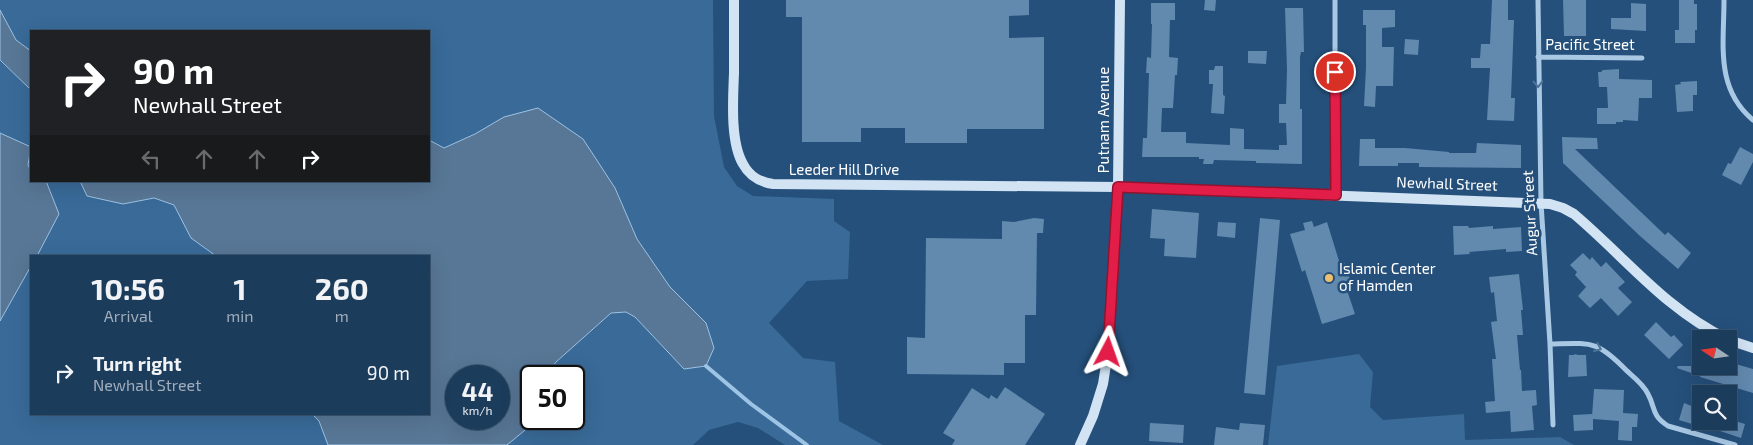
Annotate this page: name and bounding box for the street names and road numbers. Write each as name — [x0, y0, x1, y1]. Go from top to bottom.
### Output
street label: Pacific Street — [1545, 35, 1635, 53]
street label: Putnam Avenue — [1094, 67, 1112, 173]
street label: Leeder Hill Drive — [789, 160, 899, 178]
street label: Augur Street — [1518, 170, 1540, 256]
street label: Newhall Street — [1396, 172, 1498, 194]

